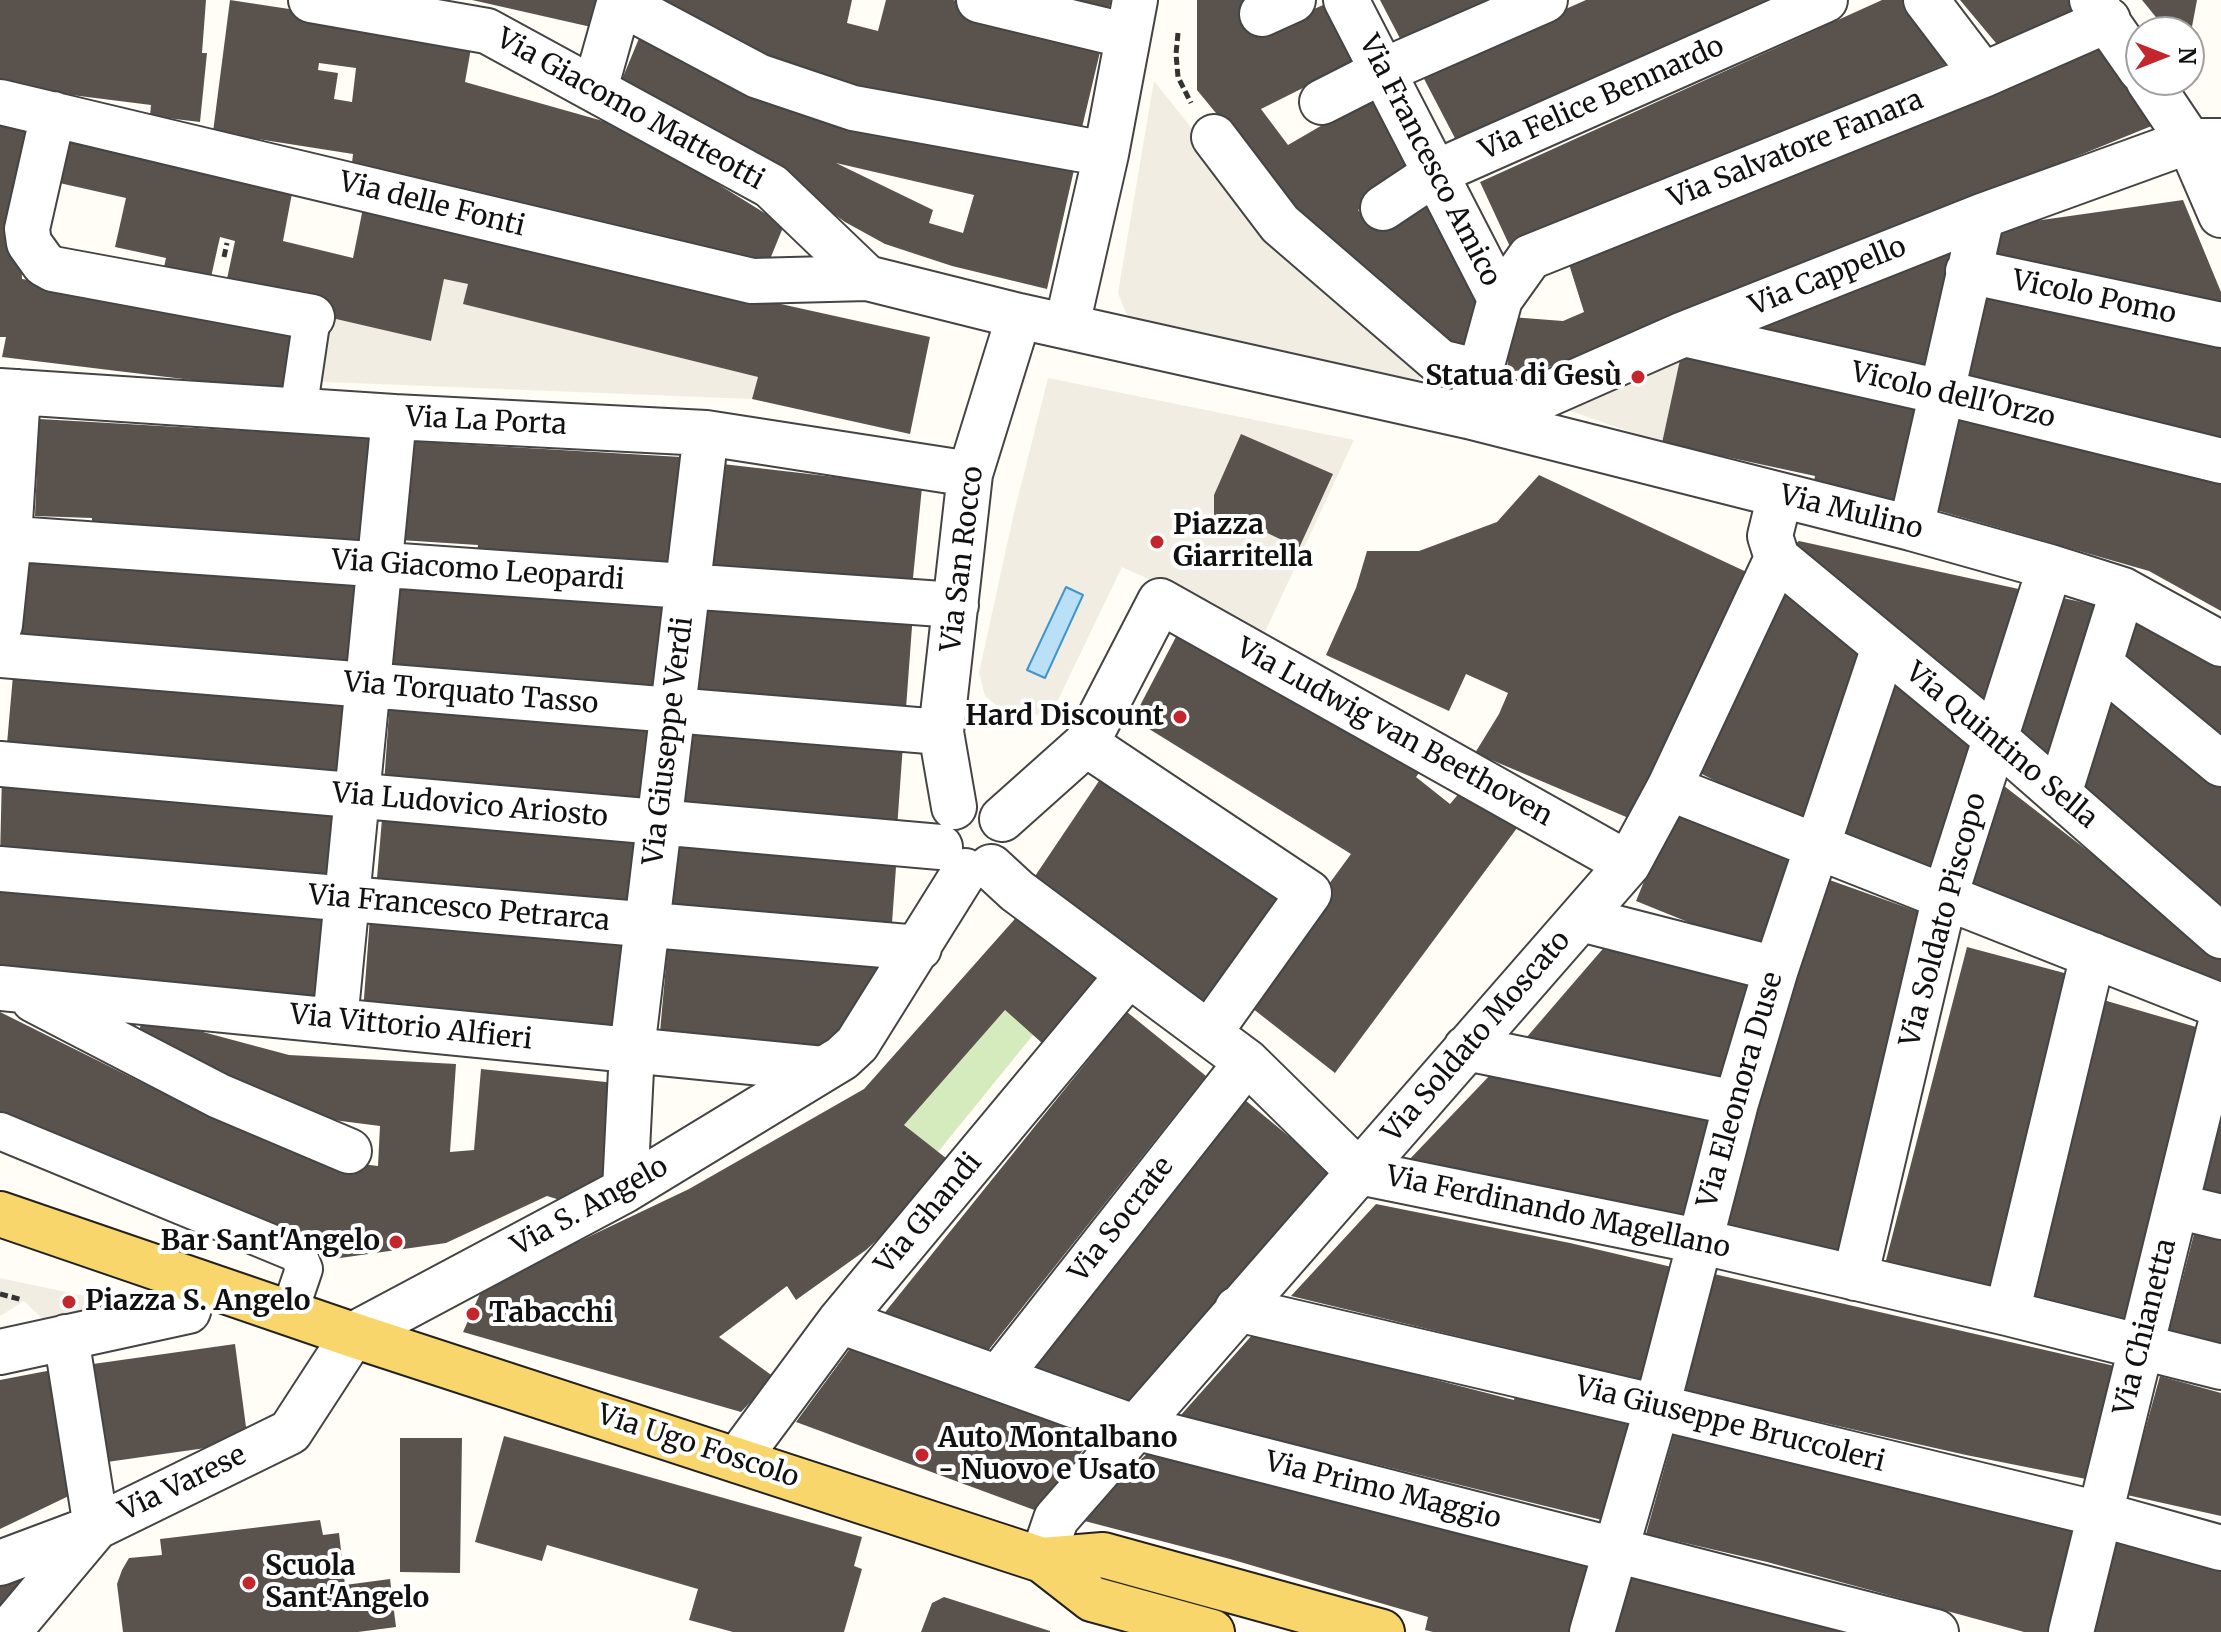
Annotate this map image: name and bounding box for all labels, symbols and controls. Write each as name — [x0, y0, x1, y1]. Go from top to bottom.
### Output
north arrow — [2125, 16, 2205, 96]
street label: Via Giacomo Matteotti — [490, 22, 770, 198]
street label: Via Francesco Amico — [1351, 30, 1507, 292]
street label: Via Felice Bennardo — [1475, 30, 1729, 168]
text: N — [2173, 47, 2201, 65]
street label: Via Salvatore Fanara — [1664, 84, 1928, 216]
street label: Via delle Fonti — [336, 166, 528, 244]
street label: Via Cappello — [1745, 230, 1911, 324]
street label: Vicolo Pomo — [2009, 264, 2179, 332]
street label: Vicolo dell'Orzo — [1848, 356, 2058, 436]
place label: Statua di Gesù — [1425, 360, 1622, 394]
marker: Statua di Gesù — [1629, 368, 1647, 386]
street label: Via La Porta — [404, 401, 568, 443]
street label: Via San Rocco — [935, 464, 991, 654]
street label: Via Mulino — [1776, 479, 1926, 547]
place label: Piazza Giarritella — [1173, 509, 1313, 575]
marker: Piazza Giarritella — [1148, 533, 1166, 551]
street label: Via Giacomo Leopardi — [330, 544, 626, 598]
street label: Via Giuseppe Verdi — [637, 615, 701, 867]
street label: Via Ludwig van Beethoven — [1230, 632, 1558, 834]
street label: Via Quintino Sella — [1898, 656, 2104, 836]
street label: Via Torquato Tasso — [342, 666, 600, 722]
place label: Hard Discount — [965, 700, 1164, 734]
marker: Hard Discount — [1171, 708, 1189, 726]
street label: Via Ludovico Ariosto — [331, 777, 609, 835]
street label: Via Soldato Piscopo — [1894, 789, 1994, 1051]
street label: Via Francesco Petrarca — [307, 879, 611, 939]
street label: Via Soldato Moscato — [1376, 924, 1578, 1150]
street label: Via Eleonora Duse — [1691, 968, 1791, 1212]
street label: Via Vittorio Alfieri — [288, 999, 534, 1057]
street label: Via Ghandi — [869, 1147, 989, 1281]
street label: Via S. Angelo — [506, 1150, 674, 1264]
street label: Via Socrate — [1063, 1151, 1181, 1289]
street label: Via Ferdinando Magellano — [1383, 1160, 1733, 1266]
place label: Bar Sant'Angelo — [160, 1225, 380, 1259]
marker: Bar Sant'Angelo — [387, 1233, 405, 1251]
street label: Via Chianetta — [2108, 1235, 2184, 1419]
place label: Piazza S. Angelo — [85, 1285, 310, 1319]
marker: Piazza S. Angelo — [60, 1293, 78, 1311]
place label: Tabacchi — [489, 1297, 613, 1331]
marker: Tabacchi — [464, 1305, 482, 1323]
street label: Via Giuseppe Bruccoleri — [1572, 1370, 1888, 1480]
street label: Via Ugo Foscolo — [593, 1399, 803, 1495]
place label: Auto Montalbano - Nuovo e Usato — [938, 1422, 1177, 1488]
street label: Via Varese — [114, 1439, 252, 1529]
street label: Via Primo Maggio — [1262, 1445, 1504, 1537]
marker: Auto Montalbano - Nuovo e Usato — [913, 1446, 931, 1464]
place label: Scuola Sant'Angelo — [265, 1550, 429, 1616]
marker: Scuola Sant'Angelo — [240, 1574, 258, 1592]

